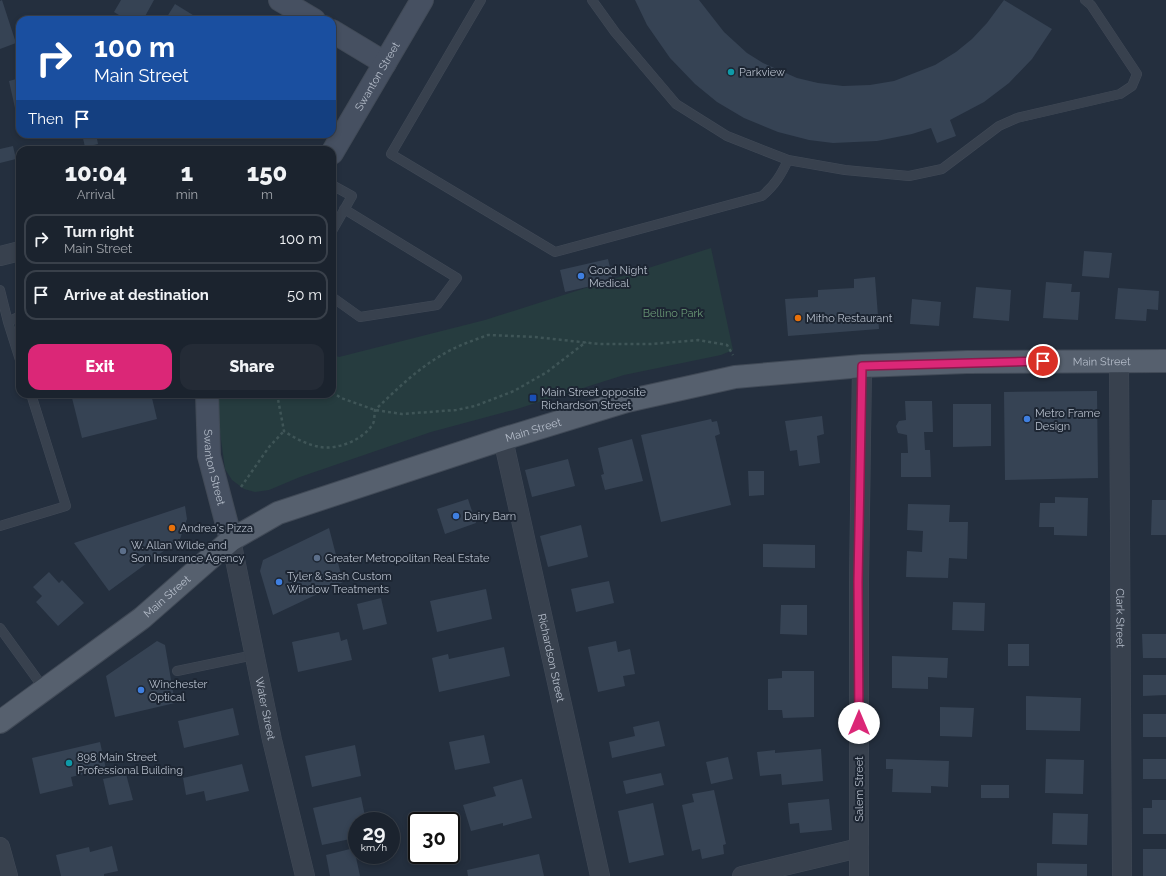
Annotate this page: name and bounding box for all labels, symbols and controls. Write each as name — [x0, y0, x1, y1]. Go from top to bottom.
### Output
text: 100 m — [94, 31, 175, 64]
icon: right — [28, 32, 80, 84]
street label: Swanton Street — [352, 39, 403, 113]
text: Main Street — [94, 65, 188, 86]
place label: Parkview — [739, 66, 785, 79]
marker: Parkview — [726, 67, 736, 77]
icon: arrive — [71, 108, 93, 130]
text: Then — [28, 110, 63, 128]
text: 10:04 — [65, 158, 127, 187]
text: 1 — [181, 158, 193, 187]
text: 150 — [247, 158, 287, 187]
text: Arrival — [77, 187, 115, 202]
text: min — [176, 187, 198, 202]
text: m — [261, 187, 273, 202]
text: Turn right — [64, 223, 134, 241]
icon: right — [30, 228, 52, 250]
text: 100 m — [280, 230, 322, 248]
text: Main Street — [64, 241, 132, 256]
place label: Good Night Medical — [589, 264, 648, 290]
marker: Good Night Medical — [576, 271, 586, 281]
icon: arrive — [30, 284, 52, 306]
text: Arrive at destination — [64, 286, 209, 304]
text: 50 m — [287, 286, 322, 304]
park label: Bellino Park — [643, 307, 703, 320]
place label: Mitho Restaurant — [806, 312, 893, 325]
marker: Mitho Restaurant — [793, 313, 803, 323]
button: Exit — [28, 344, 172, 390]
button: Share — [180, 344, 324, 390]
pin — [1026, 344, 1060, 378]
icon: arrive — [1032, 350, 1054, 372]
street label: Main Street — [1073, 355, 1131, 368]
place label: Main Street opposite Richardson Street — [541, 386, 646, 412]
marker: Main Street opposite Richardson Street — [528, 393, 538, 403]
place label: Metro Frame Design — [1035, 407, 1101, 433]
marker: Metro Frame Design — [1022, 414, 1032, 424]
street label: Main Street — [504, 415, 563, 444]
street label: Swanton Street — [202, 429, 228, 507]
place label: Dairy Barn — [464, 510, 516, 523]
marker: Dairy Barn — [451, 511, 461, 521]
place label: Andrea's Pizza — [180, 522, 253, 535]
marker: Andrea's Pizza — [167, 523, 177, 533]
place label: W. Allan Wilde and Son Insurance Agency — [131, 539, 244, 565]
marker: W. Allan Wilde and Son Insurance Agency — [118, 546, 128, 556]
place label: Greater Metropolitan Real Estate — [325, 552, 490, 565]
marker: Greater Metropolitan Real Estate — [312, 553, 322, 563]
place label: Tyler & Sash Custom Window Treatments — [287, 570, 392, 596]
street label: Main Street — [141, 572, 193, 620]
marker: Tyler & Sash Custom Window Treatments — [274, 577, 284, 587]
street label: Clark Street — [1114, 588, 1127, 648]
street label: Richardson Street — [535, 612, 568, 703]
street label: Water Street — [253, 676, 278, 741]
place label: Winchester Optical — [149, 678, 208, 704]
marker: Winchester Optical — [136, 685, 146, 695]
position arrow — [838, 702, 880, 744]
place label: 898 Main Street Professional Building — [77, 751, 183, 777]
street label: Salem Street — [853, 756, 866, 822]
marker: 898 Main Street Professional Building — [64, 758, 74, 768]
speed limit sign: 30 — [408, 812, 460, 864]
text: 29 — [362, 821, 386, 845]
text: km/h — [361, 842, 387, 853]

